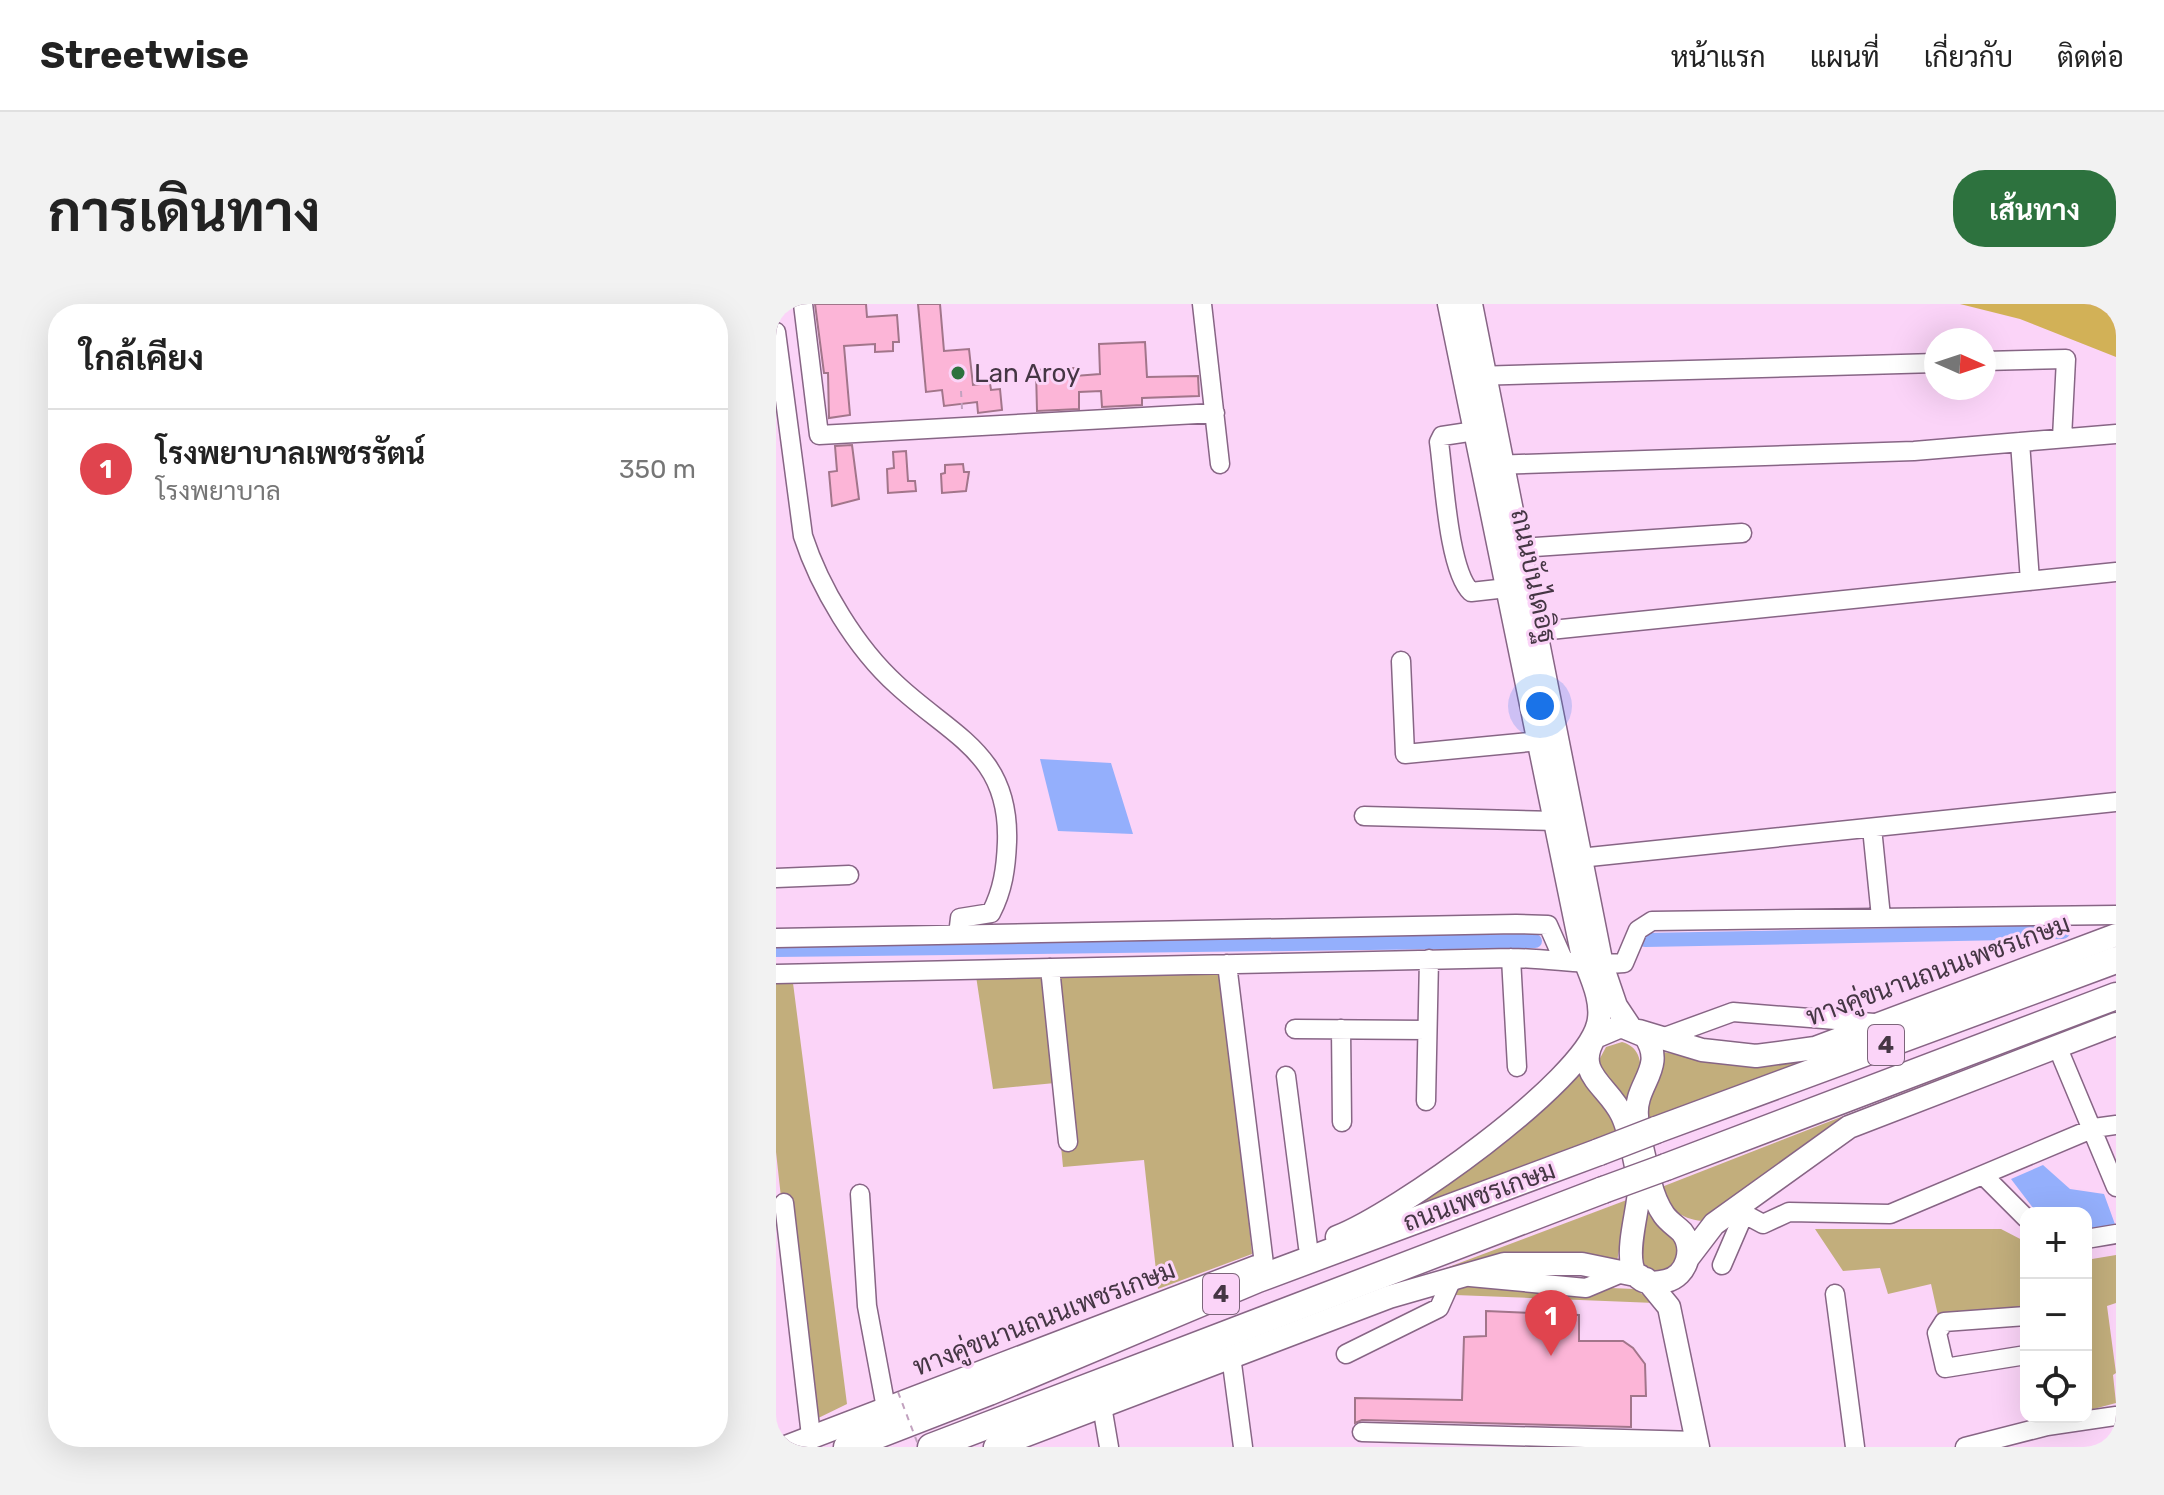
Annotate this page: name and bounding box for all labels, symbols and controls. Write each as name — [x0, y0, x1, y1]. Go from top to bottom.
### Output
text: Streetwise — [40, 32, 249, 78]
text: หน้าแรก — [1671, 41, 1766, 74]
text: แผนที่ — [1810, 41, 1880, 74]
text: เกี่ยวกับ — [1924, 41, 2013, 74]
text: ติดต่อ — [2057, 41, 2124, 74]
button: เส้นทาง — [1953, 170, 2116, 247]
text: การเดินทาง — [48, 179, 320, 245]
north arrow — [1924, 328, 1996, 400]
text: ใกล้เคียง — [80, 338, 204, 379]
place label: Lan Aroy — [974, 358, 1080, 389]
marker: Lan Aroy — [949, 364, 967, 382]
text: โรงพยาบาลเพชรรัตน์ — [156, 436, 425, 472]
text: 1 — [100, 454, 112, 485]
text: 350 m — [619, 454, 696, 485]
text: โรงพยาบาล — [156, 476, 281, 507]
street label: ถนนบันไดอิฐ — [1502, 506, 1564, 646]
your location — [1520, 686, 1560, 726]
street label: ทางคู่ขนานถนนเพชรเกษม — [1802, 908, 2075, 1035]
road number: 4 — [1868, 1025, 1904, 1065]
street label: ถนนเพชรเกษม — [1399, 1155, 1560, 1238]
map controls — [2020, 1207, 2092, 1423]
button: + — [2020, 1207, 2092, 1279]
street label: ทางคู่ขนานถนนเพชรเกษม — [909, 1254, 1180, 1385]
road number: 4 — [1203, 1274, 1239, 1314]
button: − — [2020, 1279, 2092, 1351]
pin: 1 — [1525, 1290, 1577, 1356]
button: locate — [2020, 1351, 2092, 1423]

